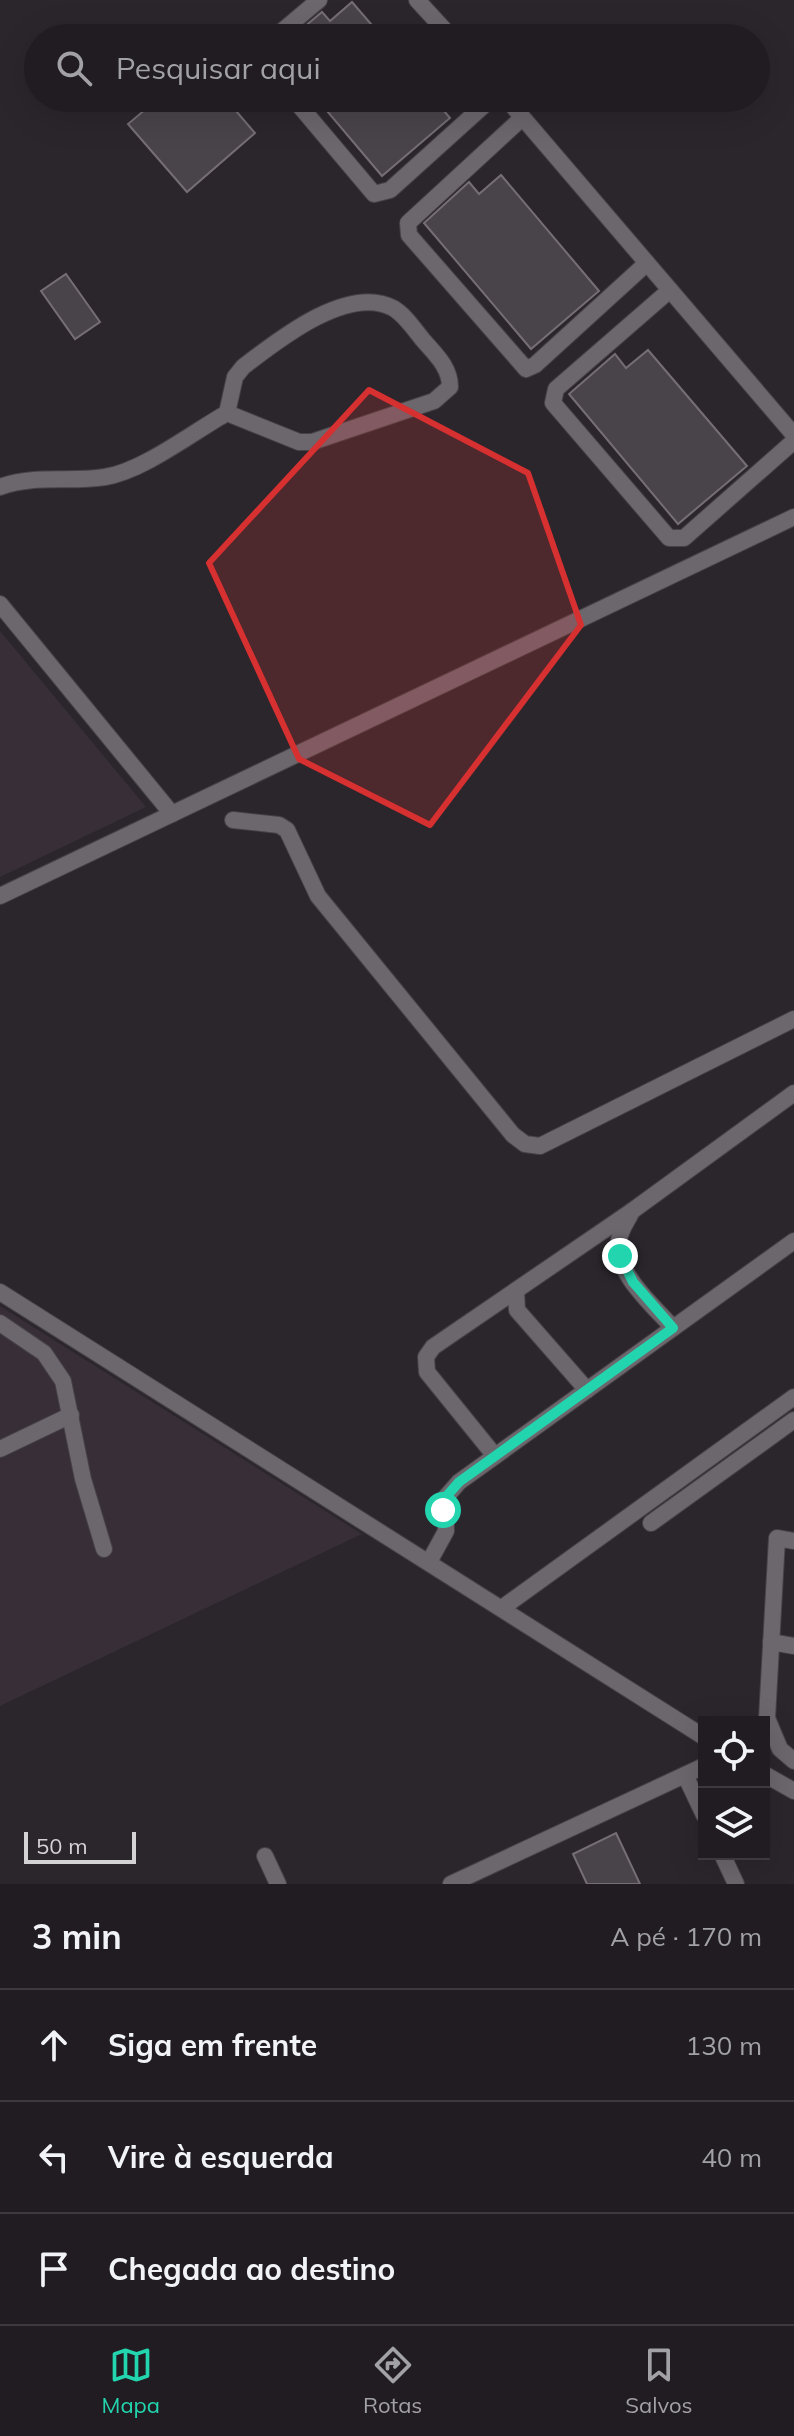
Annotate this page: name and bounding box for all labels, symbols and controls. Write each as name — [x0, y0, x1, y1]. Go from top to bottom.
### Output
search box — [24, 24, 770, 112]
icon: search — [52, 46, 96, 90]
text: Pesquisar aqui — [116, 49, 321, 87]
route end — [602, 1238, 638, 1274]
route start — [425, 1492, 461, 1528]
map controls — [698, 1716, 770, 1860]
button: locate — [698, 1716, 770, 1788]
button: layers — [698, 1788, 770, 1860]
scale bar — [24, 1828, 136, 1864]
text: 50 m — [36, 1832, 87, 1860]
text: 3 min — [32, 1915, 122, 1958]
text: A pé · 170 m — [610, 1920, 762, 1953]
icon: ahead — [32, 2023, 76, 2067]
text: Siga em frente — [108, 2026, 317, 2064]
text: 130 m — [686, 2029, 762, 2062]
icon: left — [32, 2135, 76, 2179]
text: Vire à esquerda — [108, 2138, 334, 2176]
text: 40 m — [701, 2141, 762, 2174]
icon: arrive — [32, 2247, 76, 2291]
text: Chegada ao destino — [108, 2250, 395, 2288]
tab: Mapa — [102, 2343, 160, 2419]
tab: Rotas — [363, 2343, 422, 2419]
tab: Salvos — [625, 2343, 692, 2419]

